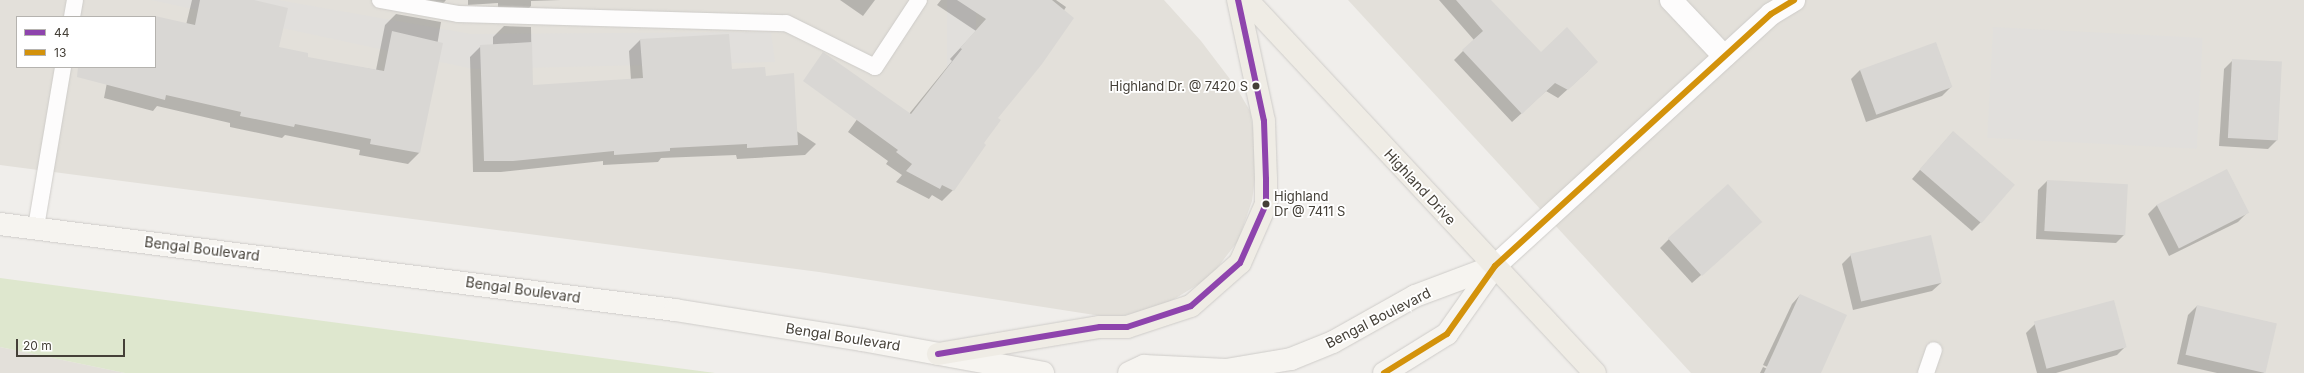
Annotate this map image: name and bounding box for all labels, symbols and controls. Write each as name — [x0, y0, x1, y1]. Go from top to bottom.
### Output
legend — [16, 16, 156, 68]
text: 44 — [54, 25, 70, 40]
text: 13 — [54, 45, 66, 60]
place label: Highland Dr. @ 7420 S — [1110, 78, 1248, 94]
marker: Highland Dr. @ 7420 S — [1251, 81, 1261, 91]
street label: Highland Drive — [1381, 146, 1459, 228]
place label: Highland Dr @ 7411 S — [1274, 189, 1345, 220]
marker: Highland Dr @ 7411 S — [1261, 199, 1271, 209]
street label: Bengal Boulevard — [144, 234, 260, 264]
street label: Bengal Boulevard — [465, 274, 581, 306]
street label: Bengal Boulevard — [1323, 284, 1433, 352]
street label: Bengal Boulevard — [785, 320, 901, 354]
scale bar — [18, 331, 127, 357]
text: 20 m — [23, 338, 52, 353]

